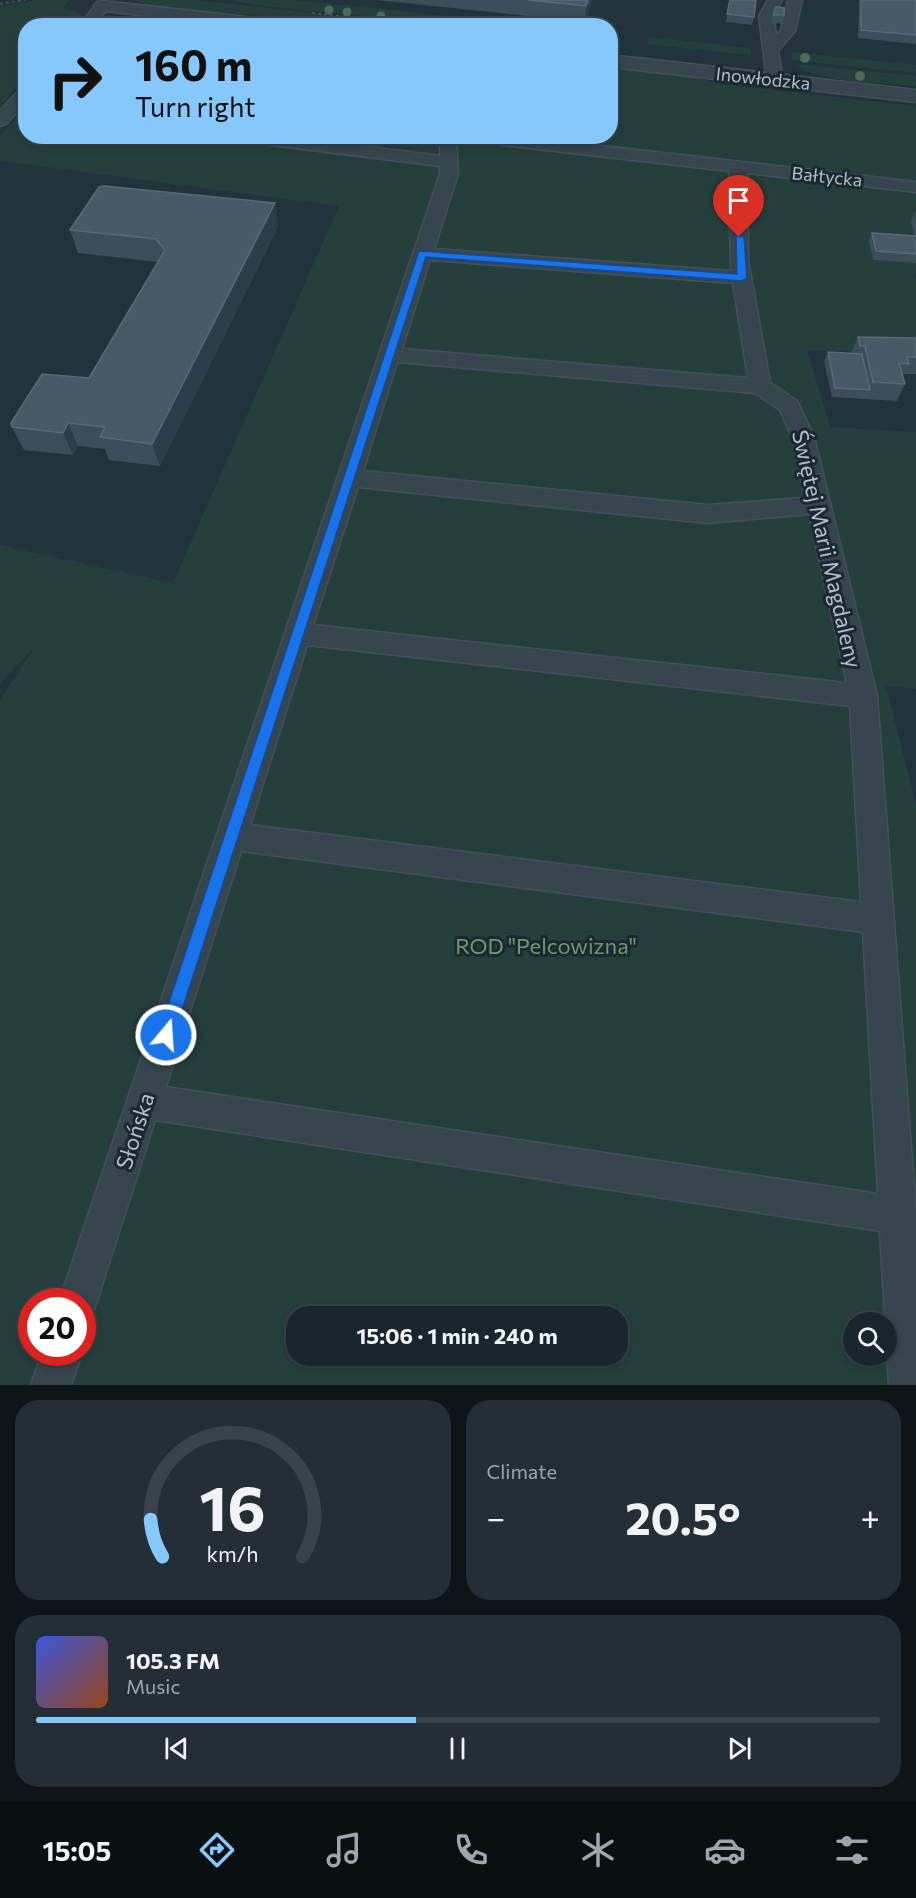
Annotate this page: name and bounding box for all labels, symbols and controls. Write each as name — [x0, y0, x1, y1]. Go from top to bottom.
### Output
text: 160 m — [135, 38, 253, 90]
icon: right — [36, 42, 114, 120]
street label: Inowłodzka — [715, 62, 811, 94]
text: Turn right — [135, 90, 255, 123]
street label: Bałtycka — [791, 161, 864, 191]
pin — [713, 175, 764, 237]
icon: arrive — [722, 184, 755, 217]
street label: Świętej Marii Magdaleny — [787, 427, 868, 670]
park label: ROD "Pelcowizna" — [455, 932, 637, 959]
position arrow — [134, 1003, 198, 1067]
street label: Słońska — [110, 1089, 160, 1172]
speed limit sign: 20 — [18, 1288, 96, 1366]
map controls — [843, 1312, 897, 1366]
button: search — [843, 1312, 897, 1366]
text: 15:06 · 1 min · 240 m — [356, 1322, 558, 1349]
text: Climate — [487, 1459, 557, 1483]
text: 16 — [199, 1468, 266, 1544]
text: 20.5° — [625, 1489, 741, 1544]
text: − — [487, 1496, 505, 1537]
text: + — [861, 1496, 880, 1537]
text: km/h — [207, 1540, 259, 1566]
text: 105.3 FM — [126, 1647, 220, 1674]
text: Music — [126, 1674, 180, 1698]
icon: previous — [160, 1732, 193, 1765]
icon: pause — [441, 1732, 474, 1765]
icon: next — [723, 1732, 756, 1765]
icon: directions — [196, 1829, 238, 1871]
icon: music — [323, 1829, 365, 1871]
icon: phone — [450, 1829, 492, 1871]
icon: climate — [577, 1829, 619, 1871]
icon: car — [704, 1829, 746, 1871]
icon: filters — [831, 1829, 873, 1871]
text: 15:05 — [43, 1834, 111, 1867]

